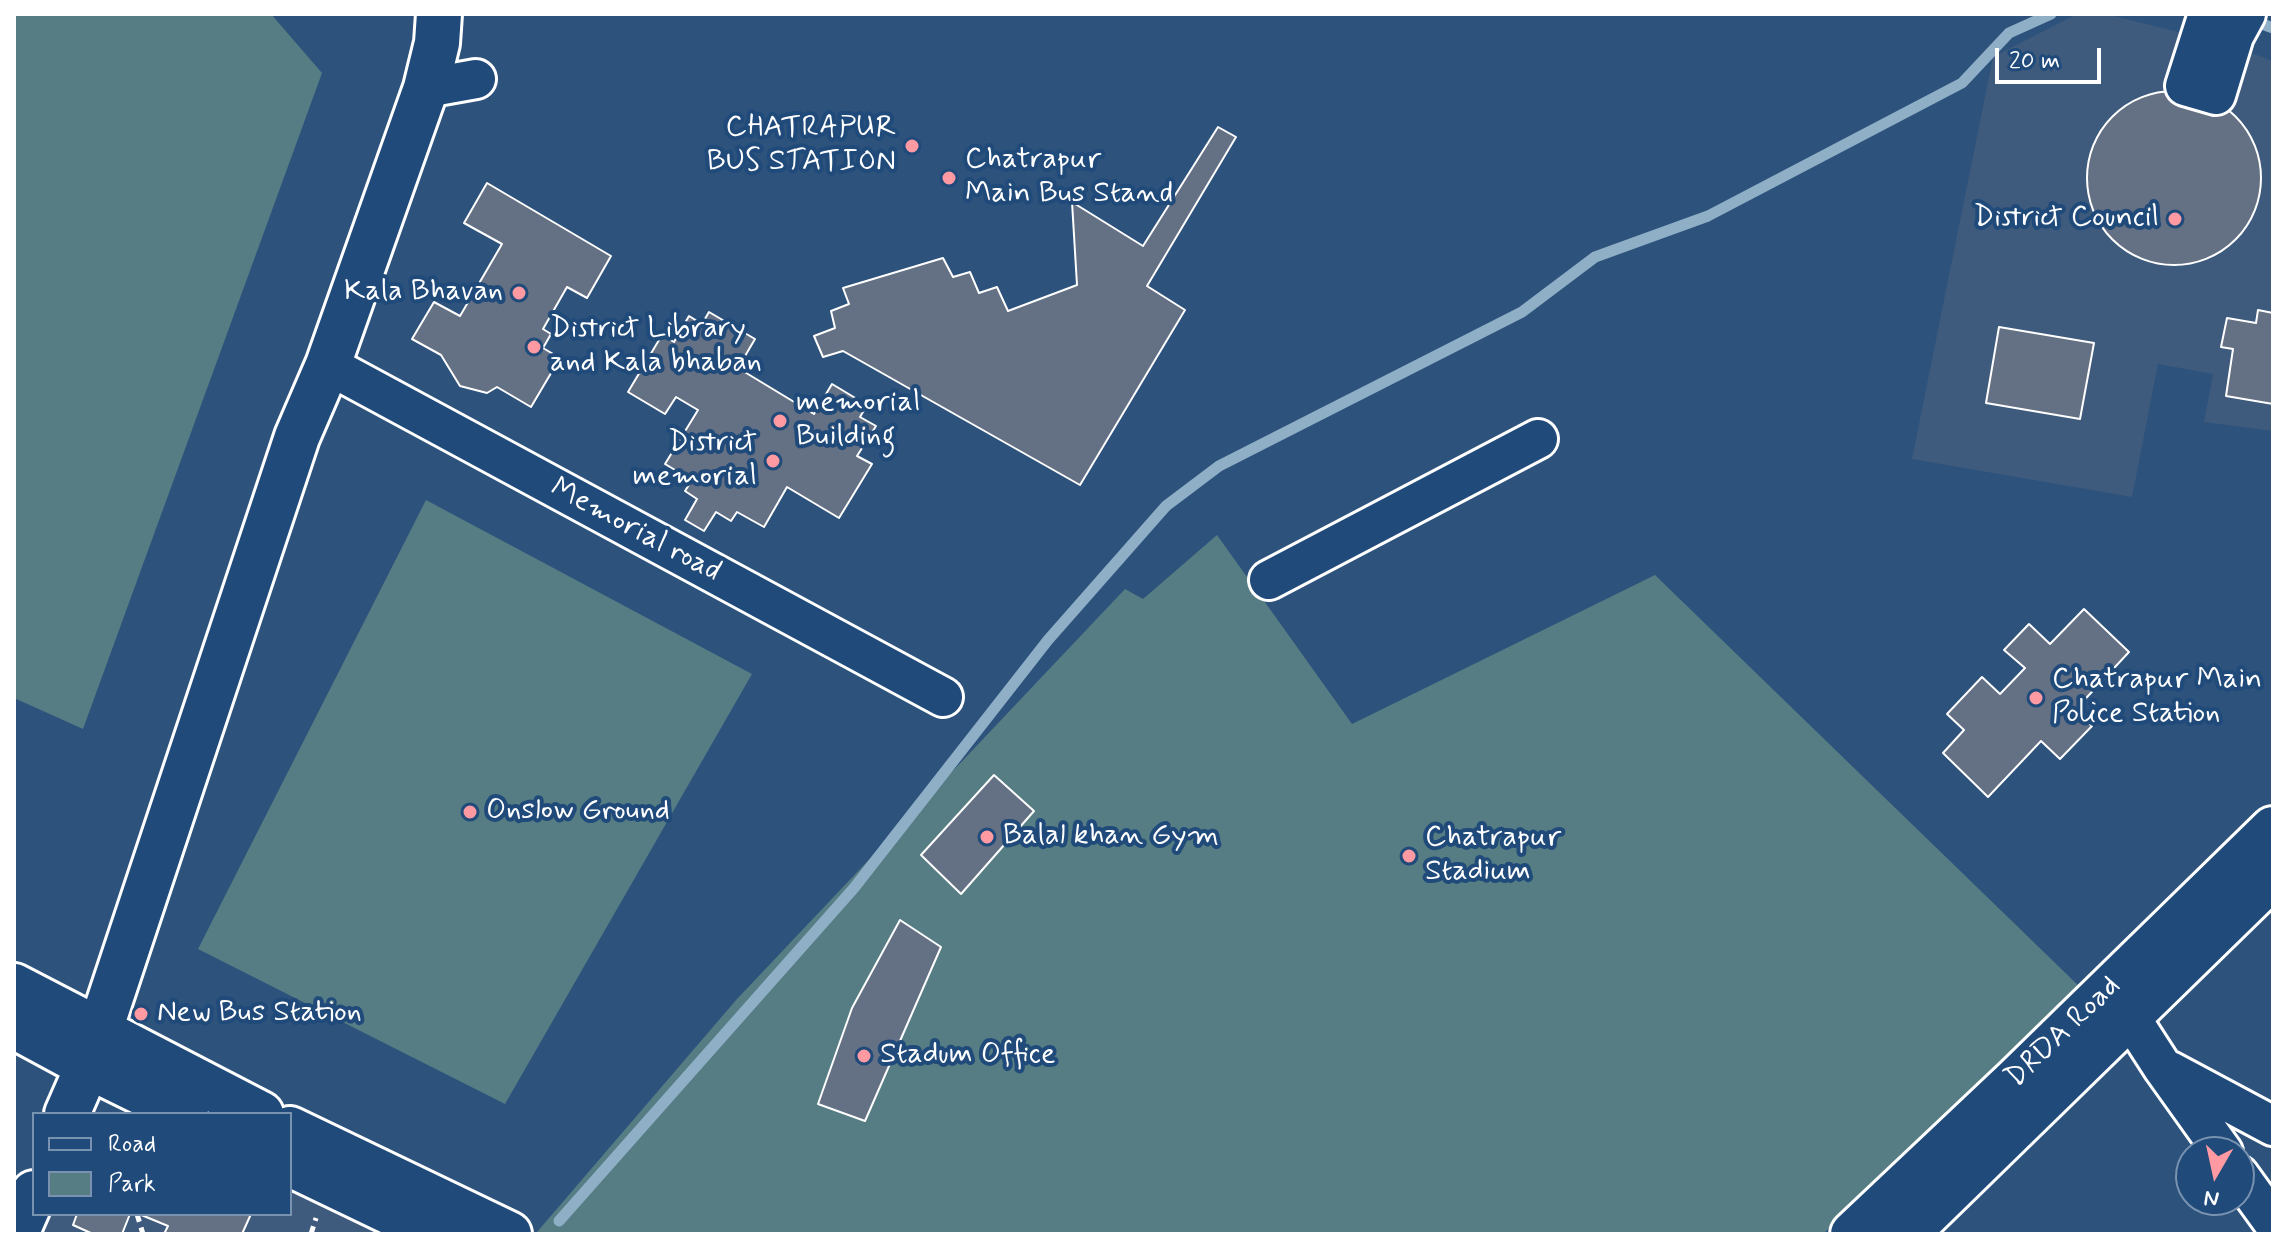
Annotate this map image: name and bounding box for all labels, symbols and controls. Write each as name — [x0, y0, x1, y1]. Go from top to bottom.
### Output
scale bar — [1999, 32, 2105, 82]
text: 20 m — [2009, 46, 2060, 77]
place label: CHATRAPUR BUS STATION — [707, 111, 896, 182]
marker: CHATRAPUR BUS STATION — [903, 137, 921, 155]
place label: Chatrapur Main Bus Stand — [965, 143, 1173, 214]
marker: Chatrapur Main Bus Stand — [940, 169, 958, 187]
place label: District Council — [1974, 201, 2159, 237]
marker: District Council — [2166, 210, 2184, 228]
place label: Kala Bhavan — [344, 275, 503, 311]
marker: Kala Bhavan — [510, 284, 528, 302]
place label: District Library and Kala bhaban — [550, 312, 762, 382]
marker: District Library and Kala bhaban — [525, 338, 543, 356]
place label: memorial Building — [796, 386, 920, 456]
marker: memorial Building — [771, 412, 789, 430]
place label: District memorial — [633, 426, 757, 496]
marker: District memorial — [764, 452, 782, 470]
street label: Memorial road — [544, 471, 726, 591]
place label: Chatrapur Main Police Station — [2052, 663, 2262, 734]
marker: Chatrapur Main Police Station — [2027, 689, 2045, 707]
place label: Onslow Ground — [486, 794, 670, 830]
marker: Onslow Ground — [461, 803, 479, 821]
place label: Balal khan Gym — [1003, 819, 1219, 855]
place label: Chatrapur Stadium — [1425, 821, 1561, 892]
marker: Balal khan Gym — [978, 828, 996, 846]
marker: Chatrapur Stadium — [1400, 847, 1418, 865]
street label: DRDA Road — [1999, 969, 2129, 1097]
place label: New Bus Station — [157, 996, 362, 1032]
marker: New Bus Station — [132, 1005, 150, 1023]
place label: Stadum Office — [880, 1038, 1056, 1074]
marker: Stadum Office — [855, 1047, 873, 1065]
legend — [32, 1112, 292, 1216]
text: Road — [108, 1129, 156, 1160]
north arrow — [2175, 1136, 2255, 1216]
text: Park — [108, 1169, 156, 1200]
text: N — [2202, 1183, 2221, 1213]

